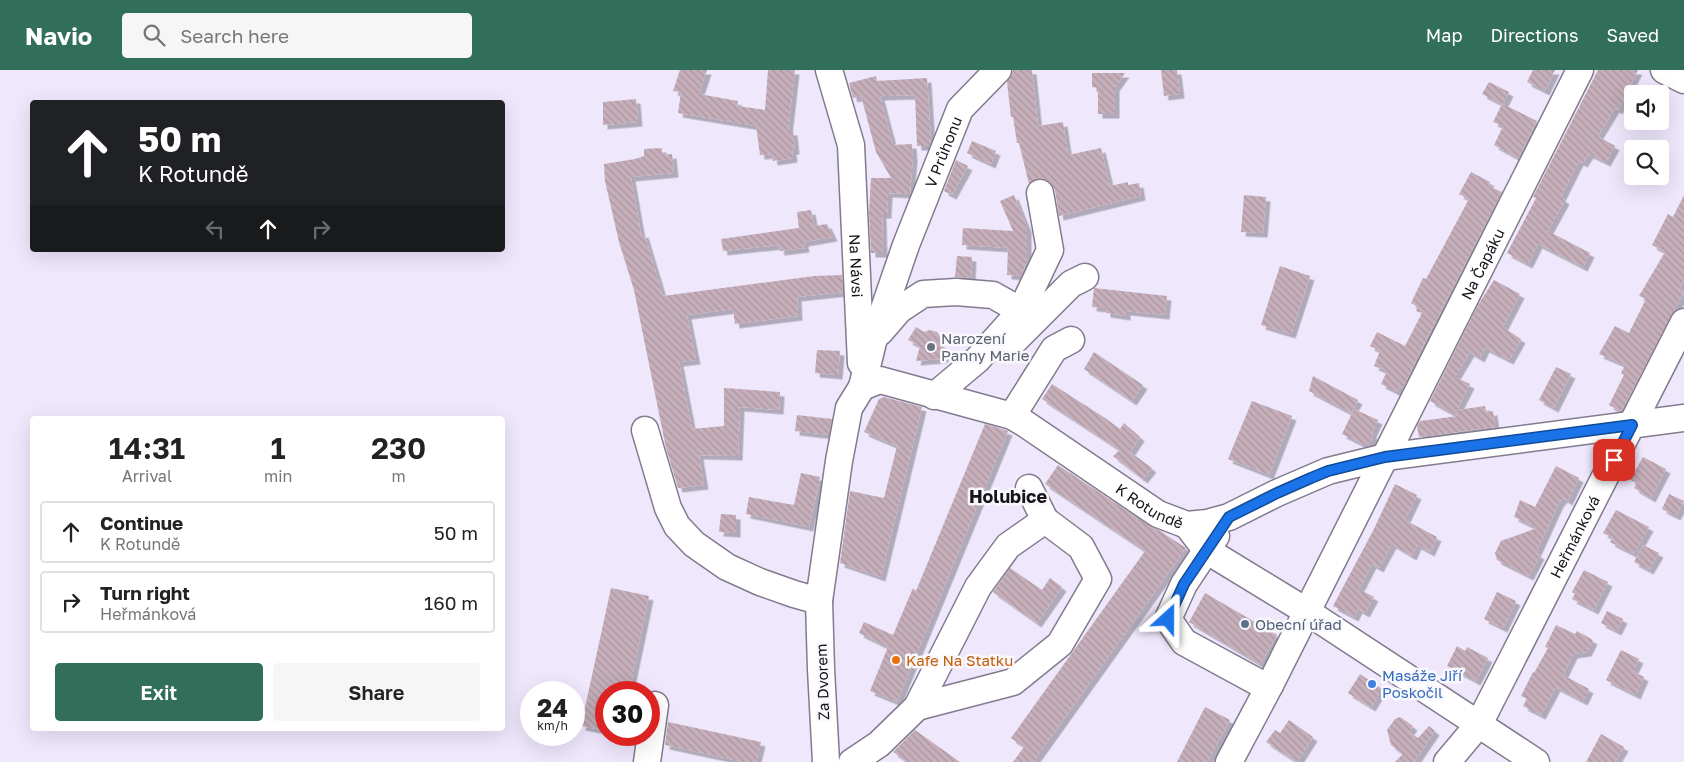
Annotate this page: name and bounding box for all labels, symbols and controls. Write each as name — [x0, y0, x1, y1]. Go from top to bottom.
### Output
search box — [122, 13, 472, 58]
text: Navio — [25, 21, 92, 50]
icon: search — [140, 21, 168, 49]
text: Search here — [180, 24, 289, 47]
text: Map — [1426, 24, 1462, 46]
text: Directions — [1490, 24, 1578, 46]
text: Saved — [1606, 24, 1659, 46]
map controls — [1624, 85, 1669, 185]
button: sound — [1624, 85, 1669, 130]
street label: V Průhonu — [921, 114, 965, 190]
text: 50 m — [138, 118, 221, 160]
icon: ahead — [55, 120, 120, 185]
button: search — [1624, 140, 1669, 185]
text: K Rotundě — [138, 160, 249, 187]
icon: left — [201, 215, 229, 243]
icon: ahead — [254, 215, 282, 243]
icon: right — [307, 215, 335, 243]
street label: Na Čapáku — [1457, 225, 1508, 302]
street label: Na Návsi — [846, 234, 867, 298]
place label: Narození Panny Marie — [941, 329, 1030, 364]
marker: Narození Panny Marie — [925, 341, 937, 353]
text: 14:31 — [109, 430, 185, 466]
text: 1 — [271, 430, 286, 466]
text: 230 — [371, 430, 426, 466]
pin — [1593, 439, 1635, 481]
icon: arrive — [1600, 446, 1628, 474]
text: Arrival — [122, 466, 172, 486]
text: min — [264, 466, 292, 486]
text: m — [392, 466, 406, 486]
street label: K Rotundě — [1112, 479, 1186, 532]
district label: Holubice — [969, 485, 1047, 507]
street label: Heřmánková — [1546, 492, 1603, 581]
text: Continue — [100, 511, 183, 534]
icon: ahead — [57, 518, 85, 546]
text: 50 m — [434, 521, 478, 544]
text: K Rotundě — [100, 534, 180, 554]
text: Turn right — [100, 581, 190, 604]
icon: right — [57, 588, 85, 616]
text: 160 m — [424, 591, 478, 614]
position arrow — [1141, 592, 1193, 644]
text: Heřmánková — [100, 604, 196, 624]
place label: Obecní úřad — [1255, 615, 1342, 633]
marker: Obecní úřad — [1239, 618, 1251, 630]
street label: Za Dvorem — [812, 643, 832, 721]
place label: Kafe Na Statku — [906, 651, 1013, 669]
marker: Kafe Na Statku — [890, 654, 902, 666]
button: Exit — [55, 663, 263, 721]
button: Share — [273, 663, 480, 721]
place label: Masáže Jiří Poskočil — [1382, 666, 1463, 701]
marker: Masáže Jiří Poskočil — [1366, 678, 1378, 690]
speed limit sign: 30 — [595, 681, 660, 746]
text: 24 — [537, 692, 568, 723]
text: km/h — [537, 718, 568, 733]

